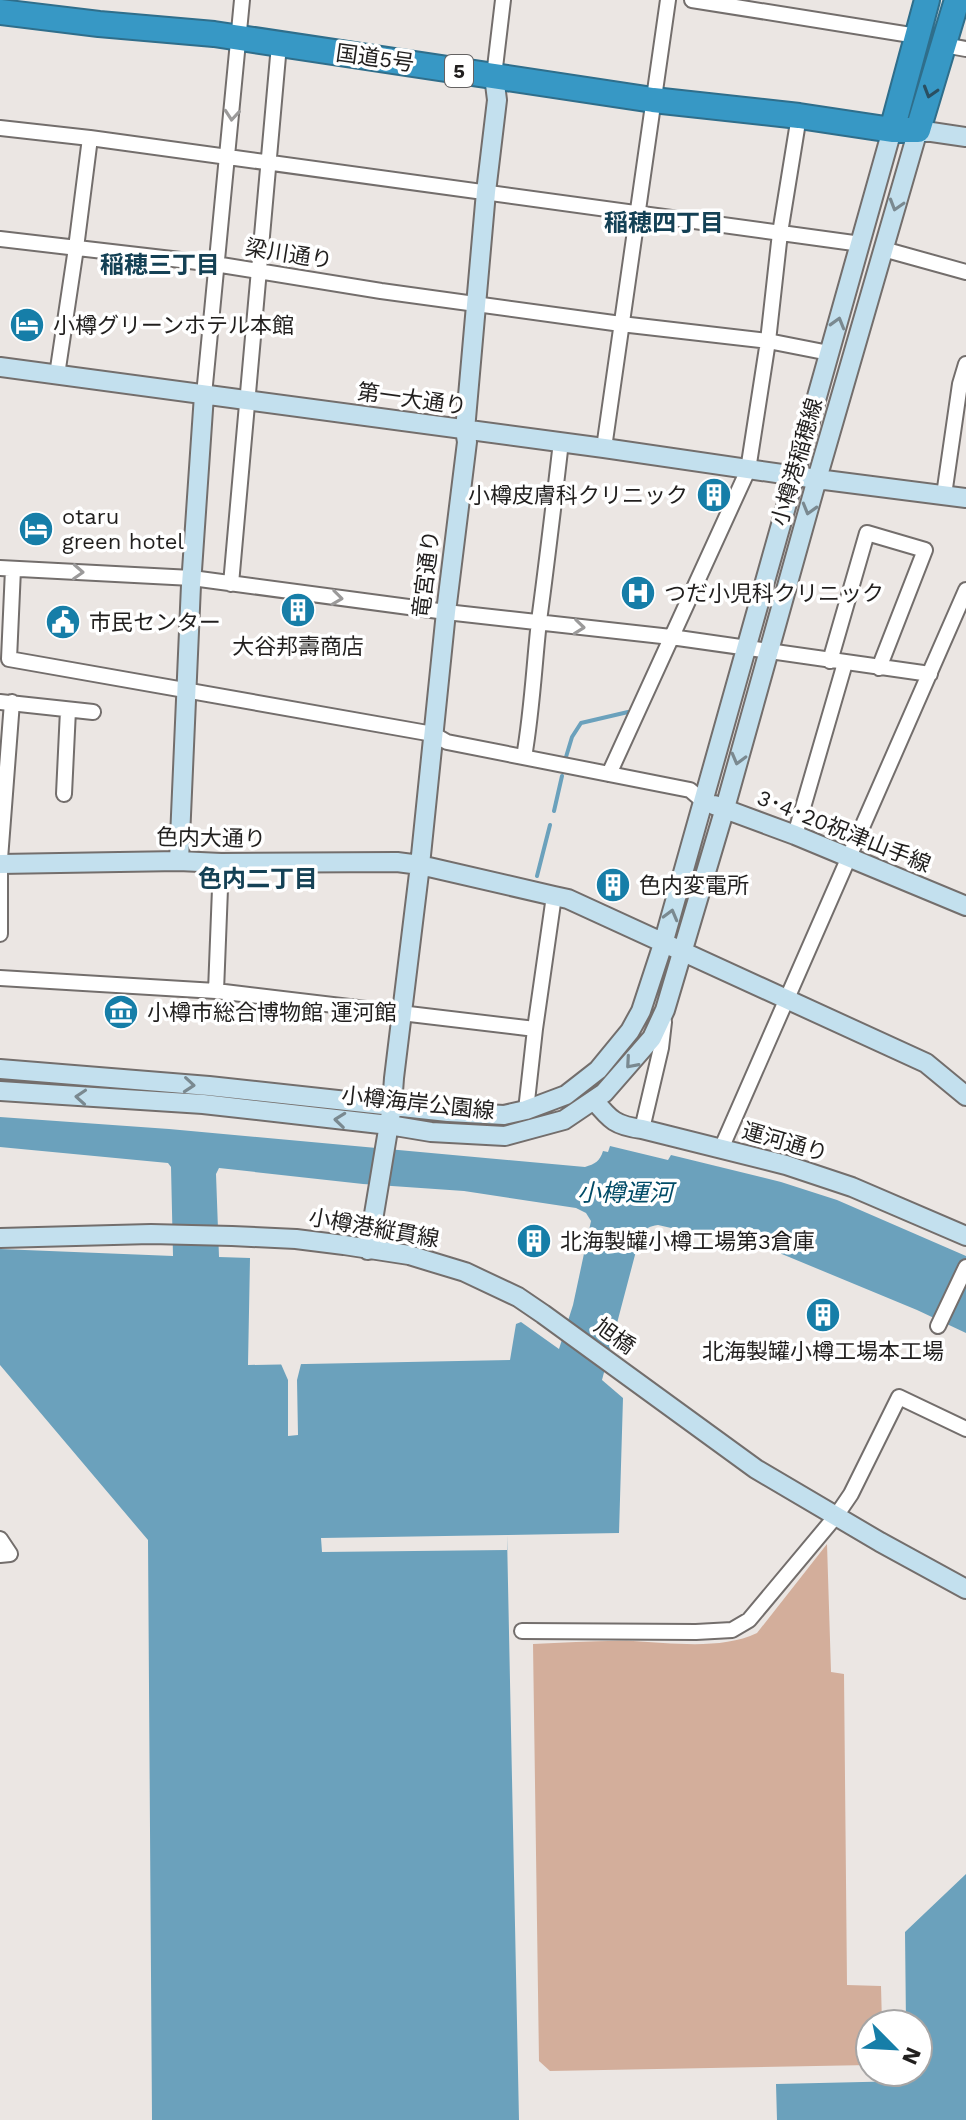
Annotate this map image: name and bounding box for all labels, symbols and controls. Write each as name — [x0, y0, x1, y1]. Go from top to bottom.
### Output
street label: 国道5号 — [334, 40, 416, 76]
road number: 5 — [445, 55, 473, 87]
one-way arrow — [923, 85, 939, 99]
one-way arrow — [223, 109, 240, 122]
one-way arrow — [889, 198, 905, 212]
district label: 稲穂四丁目 — [604, 209, 724, 237]
street label: 梁川通り — [244, 235, 334, 273]
district label: 稲穂三丁目 — [100, 251, 220, 279]
hotel icon: 小樽グリーンホテル本館 — [8, 306, 46, 344]
place label: 小樽グリーンホテル本館 — [53, 313, 294, 338]
one-way arrow — [829, 317, 845, 330]
street label: 第一大通り — [356, 379, 468, 419]
street label: 小樽港稲穂線 — [767, 395, 827, 529]
building icon: 小樽皮膚科クリニック — [695, 476, 733, 514]
place label: 小樽皮膚科クリニック — [468, 483, 688, 508]
one-way arrow — [801, 501, 818, 515]
place label: otaru green hotel — [62, 504, 184, 554]
hotel icon: otaru green hotel — [17, 510, 55, 548]
street label: 竜宮通り — [408, 529, 444, 619]
one-way arrow — [72, 564, 85, 581]
hospital icon: つだ小児科クリニック — [619, 574, 657, 612]
place label: つだ小児科クリニック — [664, 581, 884, 606]
one-way arrow — [330, 589, 343, 606]
building icon: 大谷邦壽商店 — [279, 591, 317, 629]
public building icon: 市民センター — [44, 603, 82, 641]
place label: 市民センター — [89, 610, 221, 635]
one-way arrow — [573, 618, 586, 635]
place label: 大谷邦壽商店 — [232, 634, 364, 659]
one-way arrow — [731, 752, 748, 766]
street label: 3･4･20祝津山手線 — [754, 785, 934, 877]
street label: 色内大通り — [156, 825, 266, 851]
district label: 色内二丁目 — [198, 865, 318, 893]
building icon: 色内変電所 — [594, 866, 632, 904]
place label: 色内変電所 — [639, 873, 749, 898]
one-way arrow — [662, 908, 679, 922]
museum icon: 小樽市総合博物館 運河館 — [102, 993, 140, 1031]
place label: 小樽市総合博物館 運河館 — [147, 1000, 397, 1025]
one-way arrow — [626, 1054, 641, 1069]
one-way arrow — [183, 1076, 196, 1093]
street label: 小樽海岸公園線 — [340, 1083, 496, 1123]
one-way arrow — [74, 1089, 87, 1106]
one-way arrow — [333, 1111, 346, 1128]
street label: 運河通り — [739, 1118, 831, 1166]
water label: 小樽運河 — [577, 1179, 677, 1207]
street label: 小樽港縦貫線 — [307, 1204, 441, 1252]
building icon: 北海製罐小樽工場第3倉庫 — [515, 1222, 553, 1260]
place label: 北海製罐小樽工場第3倉庫 — [560, 1229, 815, 1254]
building icon: 北海製罐小樽工場本工場 — [804, 1296, 842, 1334]
street label: 旭橋 — [590, 1313, 640, 1359]
place label: 北海製罐小樽工場本工場 — [702, 1339, 944, 1364]
north arrow — [854, 2008, 934, 2088]
text: N — [897, 2043, 927, 2068]

